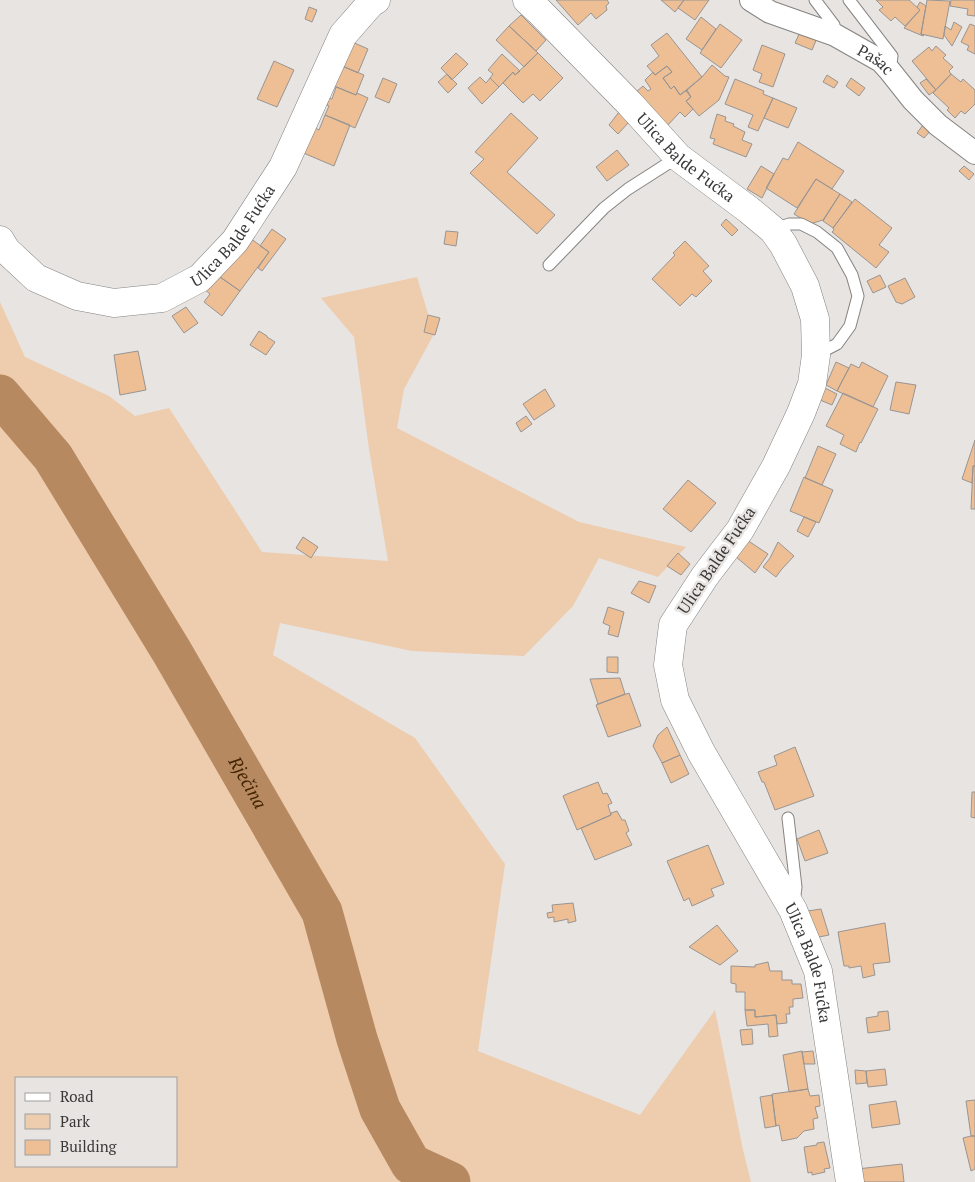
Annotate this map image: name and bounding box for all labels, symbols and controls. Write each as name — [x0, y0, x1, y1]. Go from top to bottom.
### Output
street label: Pašac — [854, 39, 899, 79]
street label: Ulica Balde Fućka — [632, 108, 740, 207]
street label: Ulica Balde Fućka — [187, 180, 280, 292]
street label: Ulica Balde Fućka — [672, 502, 760, 618]
water label: Rječina — [223, 751, 273, 813]
street label: Ulica Balde Fućka — [780, 898, 837, 1024]
legend — [15, 1077, 178, 1167]
text: Road — [60, 1086, 93, 1106]
text: Park — [60, 1111, 90, 1131]
text: Building — [60, 1136, 118, 1156]

